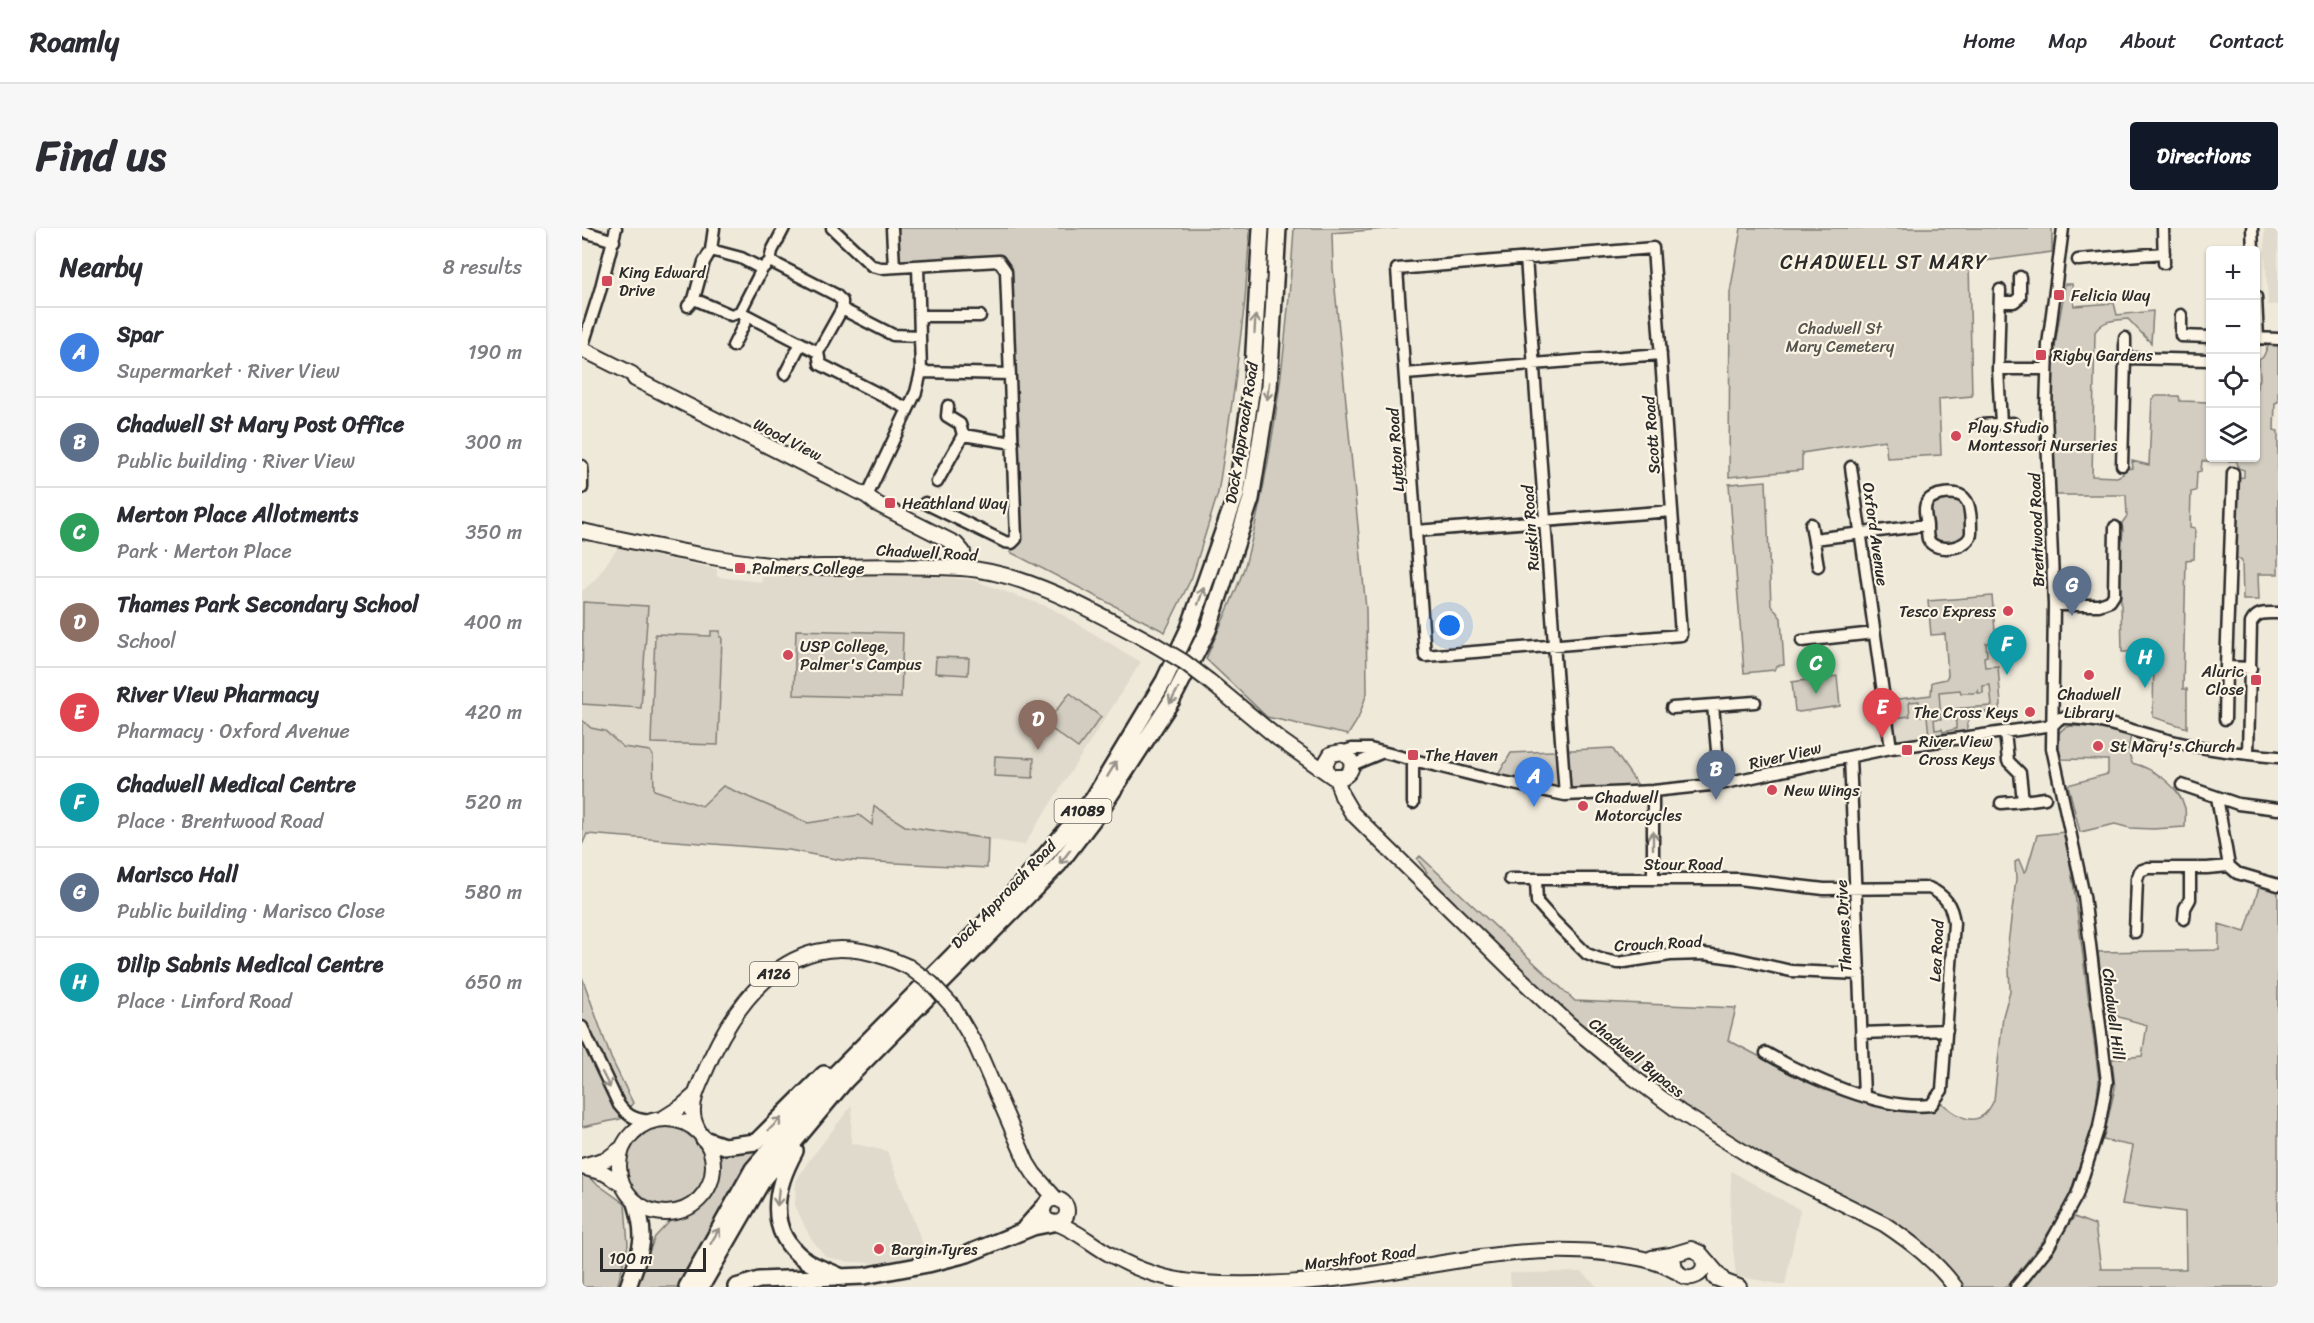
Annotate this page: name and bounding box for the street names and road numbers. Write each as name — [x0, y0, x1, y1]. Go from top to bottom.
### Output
street label: Dock Approach Road — [1216, 359, 1267, 506]
street label: Scott Road — [1634, 394, 1669, 475]
street label: Lytton Road — [1378, 405, 1413, 493]
street label: Wood View — [748, 410, 827, 469]
street label: Brentwood Road — [2020, 471, 2053, 587]
street label: Oxford Avenue — [1854, 480, 1897, 588]
street label: Ruskin Road — [1513, 483, 1548, 572]
street label: Chadwell Road — [876, 535, 980, 570]
street label: River View — [1746, 733, 1824, 778]
road number: A1089 — [1054, 799, 1112, 823]
street label: Dock Approach Road — [943, 832, 1065, 956]
street label: Stour Road — [1644, 850, 1724, 879]
street label: Thames Drive — [1827, 879, 1860, 973]
street label: Lea Road — [1920, 918, 1953, 983]
street label: Crouch Road — [1613, 927, 1704, 960]
road number: A126 — [750, 962, 798, 986]
street label: Chadwell Hill — [2093, 967, 2134, 1062]
street label: Chadwell Bypass — [1582, 1010, 1691, 1105]
street label: Marshfoot Road — [1303, 1236, 1419, 1279]

